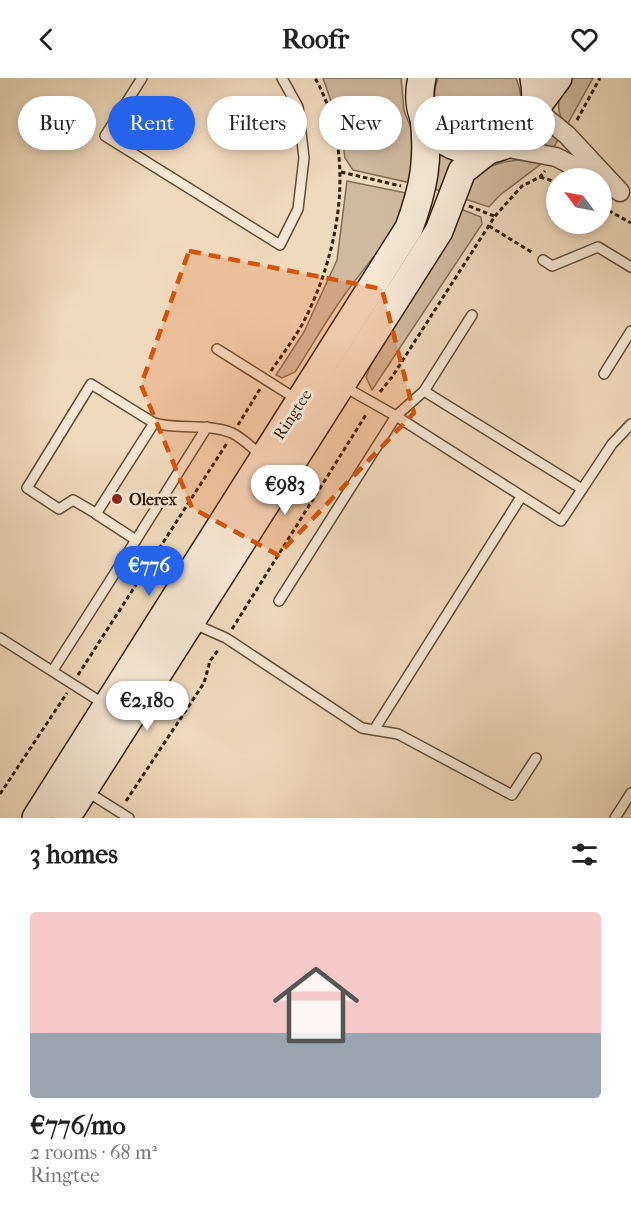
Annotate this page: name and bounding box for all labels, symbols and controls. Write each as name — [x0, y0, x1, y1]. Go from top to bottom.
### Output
icon: back — [30, 23, 63, 56]
text: Roofr — [282, 23, 349, 55]
icon: heart — [568, 23, 601, 56]
chip: Buy — [18, 96, 96, 150]
chip: Rent — [108, 96, 195, 150]
chip: Filters — [207, 96, 307, 150]
chip: New — [319, 96, 402, 150]
chip: Apartment — [414, 96, 555, 150]
north arrow — [546, 168, 612, 234]
map controls — [546, 168, 612, 234]
street label: Ringtee — [269, 386, 316, 443]
pin: €983 — [249, 465, 321, 516]
text: €983 — [265, 473, 305, 496]
place label: Olerex — [129, 490, 177, 509]
marker: Olerex — [110, 492, 124, 506]
pin: €776 — [113, 546, 185, 597]
text: €776 — [128, 554, 170, 577]
pin: €2,180 — [98, 681, 196, 732]
text: €2,180 — [120, 689, 174, 712]
icon: filters — [568, 838, 601, 871]
text: 3 homes — [30, 839, 118, 870]
icon: home — [262, 951, 370, 1059]
text: €776/mo — [30, 1110, 126, 1141]
text: 2 rooms · 68 m² — [30, 1141, 157, 1164]
text: Ringtee — [30, 1164, 100, 1187]

